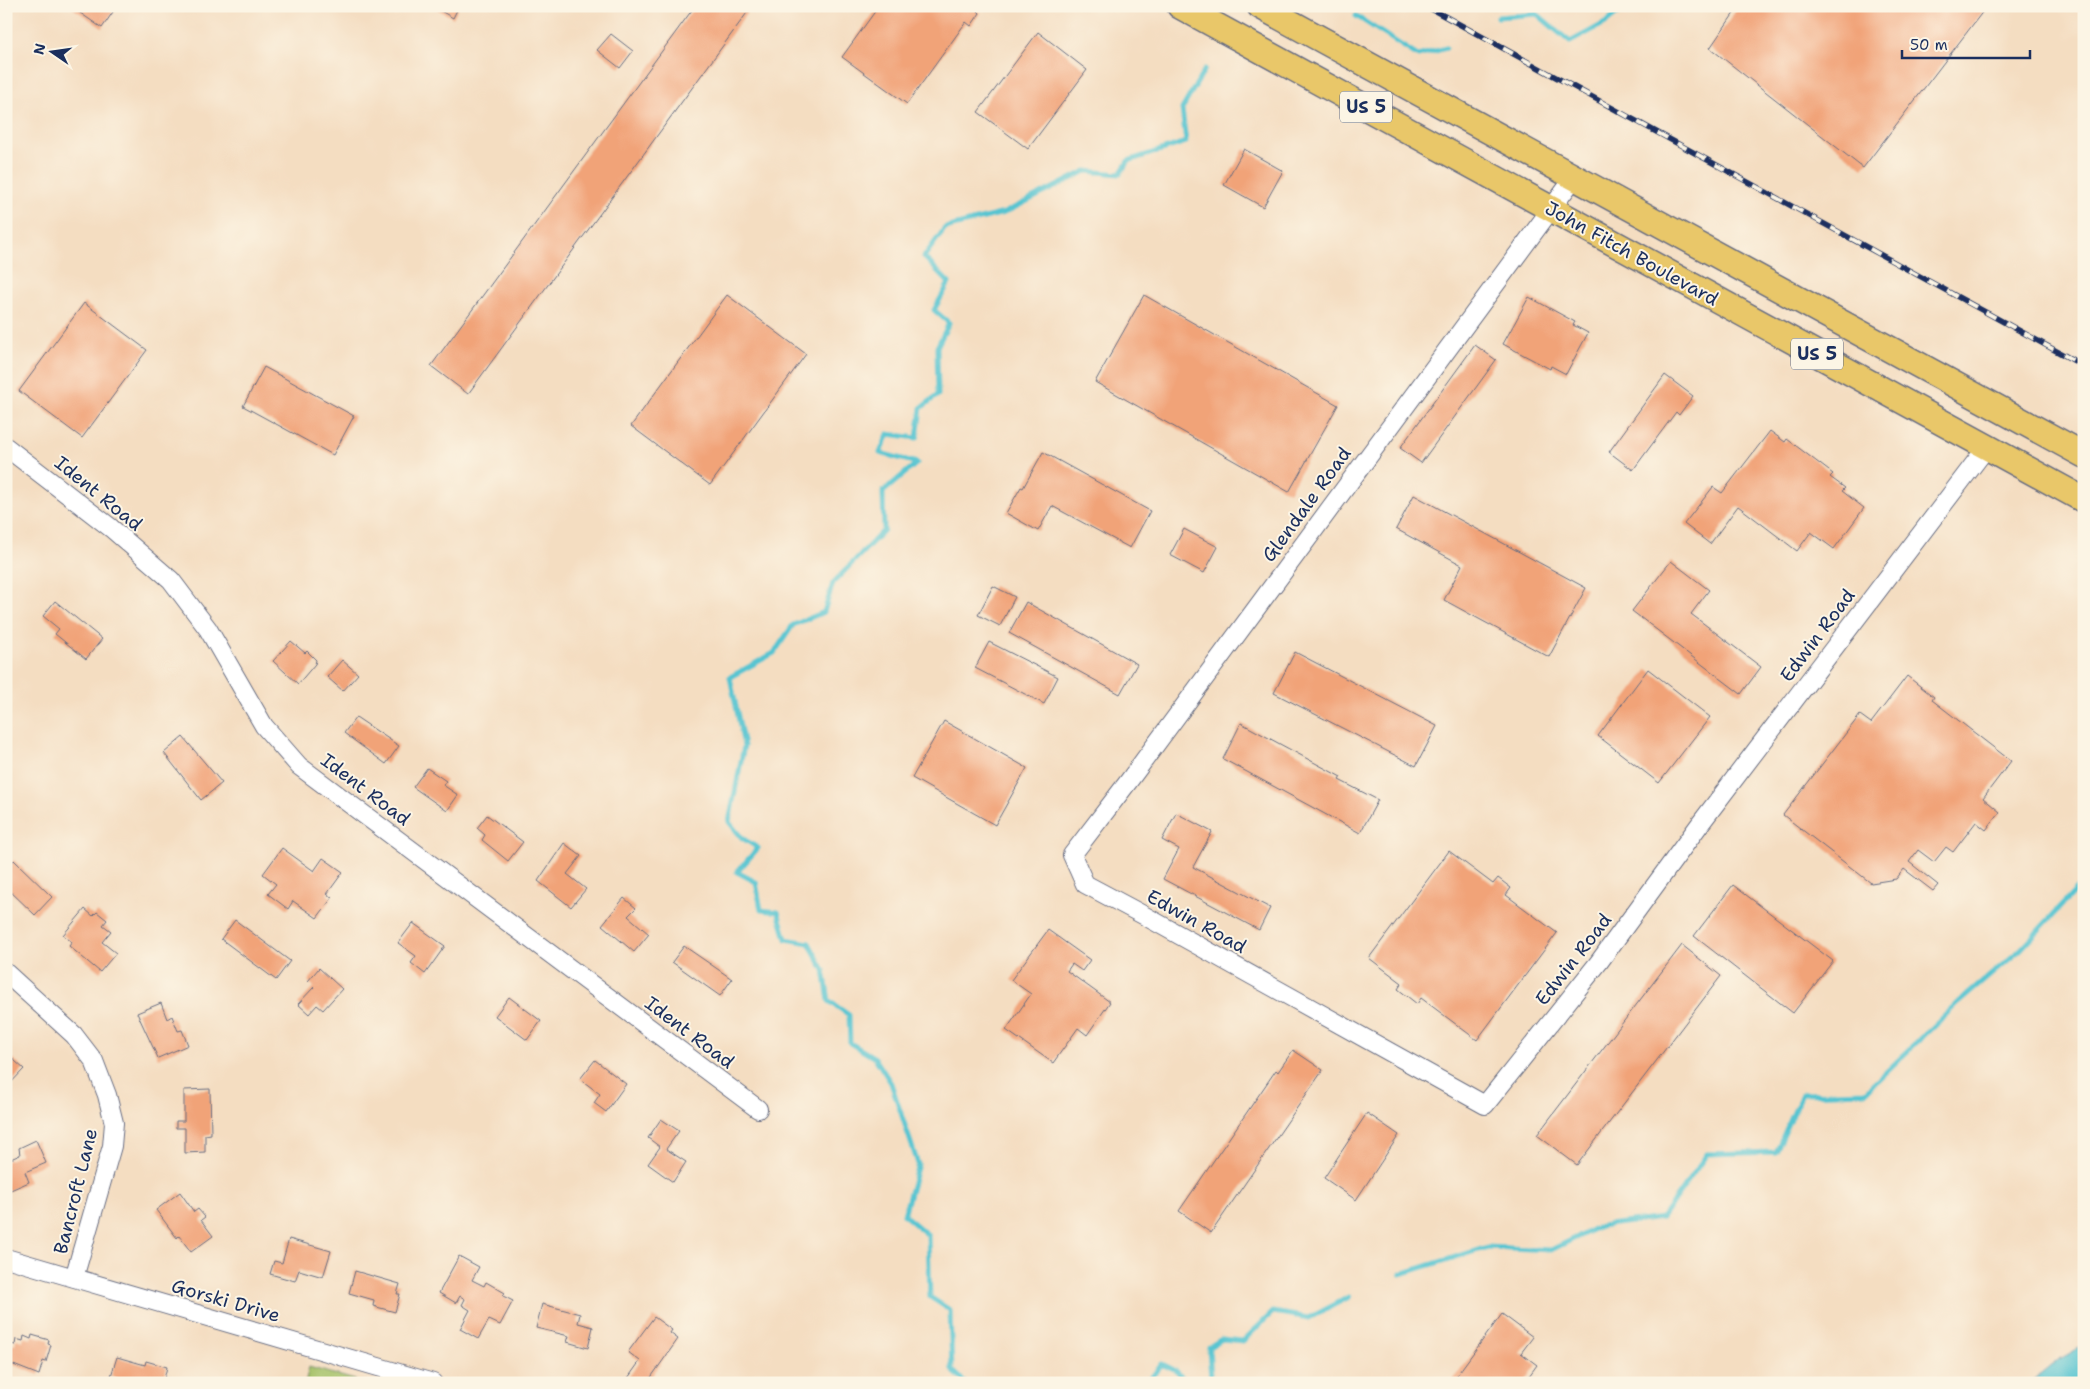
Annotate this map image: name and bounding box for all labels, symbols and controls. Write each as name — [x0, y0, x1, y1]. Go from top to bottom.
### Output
north arrow — [28, 28, 78, 78]
scale bar — [1902, 28, 2030, 60]
text: 50 m — [1910, 35, 1948, 55]
text: N — [29, 42, 49, 57]
road number: US 5 — [1340, 91, 1392, 122]
street label: John Fitch Boulevard — [1541, 195, 1723, 312]
road number: US 5 — [1791, 338, 1843, 369]
street label: Glendale Road — [1256, 442, 1357, 567]
street label: Ident Road — [50, 450, 148, 536]
street label: Edwin Road — [1774, 584, 1861, 687]
street label: Ident Road — [316, 747, 416, 831]
street label: Edwin Road — [1142, 884, 1251, 959]
street label: Edwin Road — [1530, 908, 1617, 1010]
street label: Ident Road — [640, 990, 740, 1074]
street label: Bancroft Lane — [48, 1126, 103, 1257]
street label: Gorski Drive — [169, 1273, 283, 1328]

